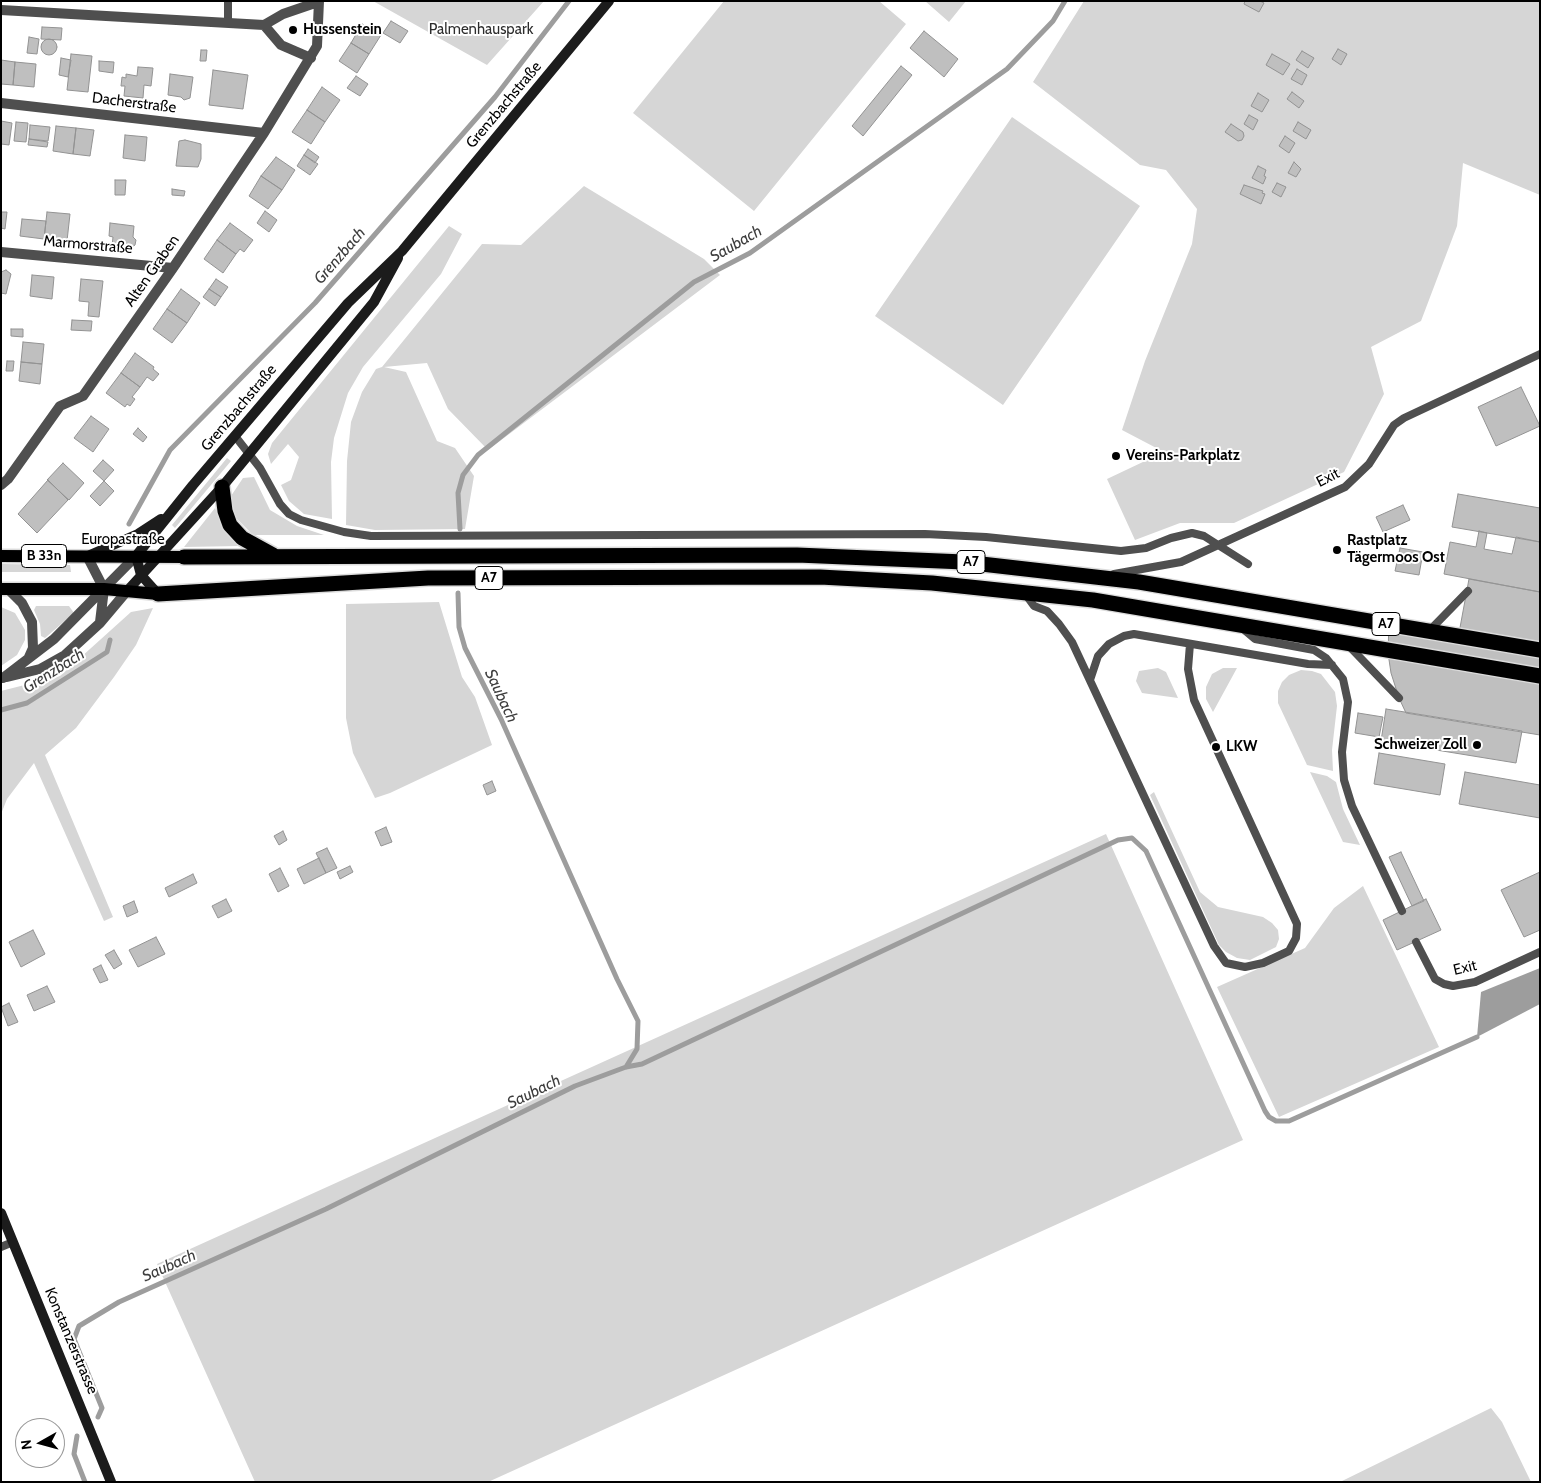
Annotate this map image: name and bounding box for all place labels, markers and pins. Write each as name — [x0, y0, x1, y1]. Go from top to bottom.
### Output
place label: Hussenstein — [303, 21, 382, 39]
marker: Hussenstein — [287, 24, 299, 36]
place label: Vereins-Parkplatz — [1126, 447, 1240, 465]
marker: Vereins-Parkplatz — [1110, 450, 1122, 462]
place label: Rastplatz Tägermoos Ost — [1347, 532, 1445, 567]
marker: Rastplatz Tägermoos Ost — [1331, 544, 1343, 556]
place label: Schweizer Zoll — [1374, 736, 1467, 754]
place label: LKW — [1226, 738, 1257, 756]
marker: Schweizer Zoll — [1471, 739, 1483, 751]
marker: LKW — [1210, 741, 1222, 753]

